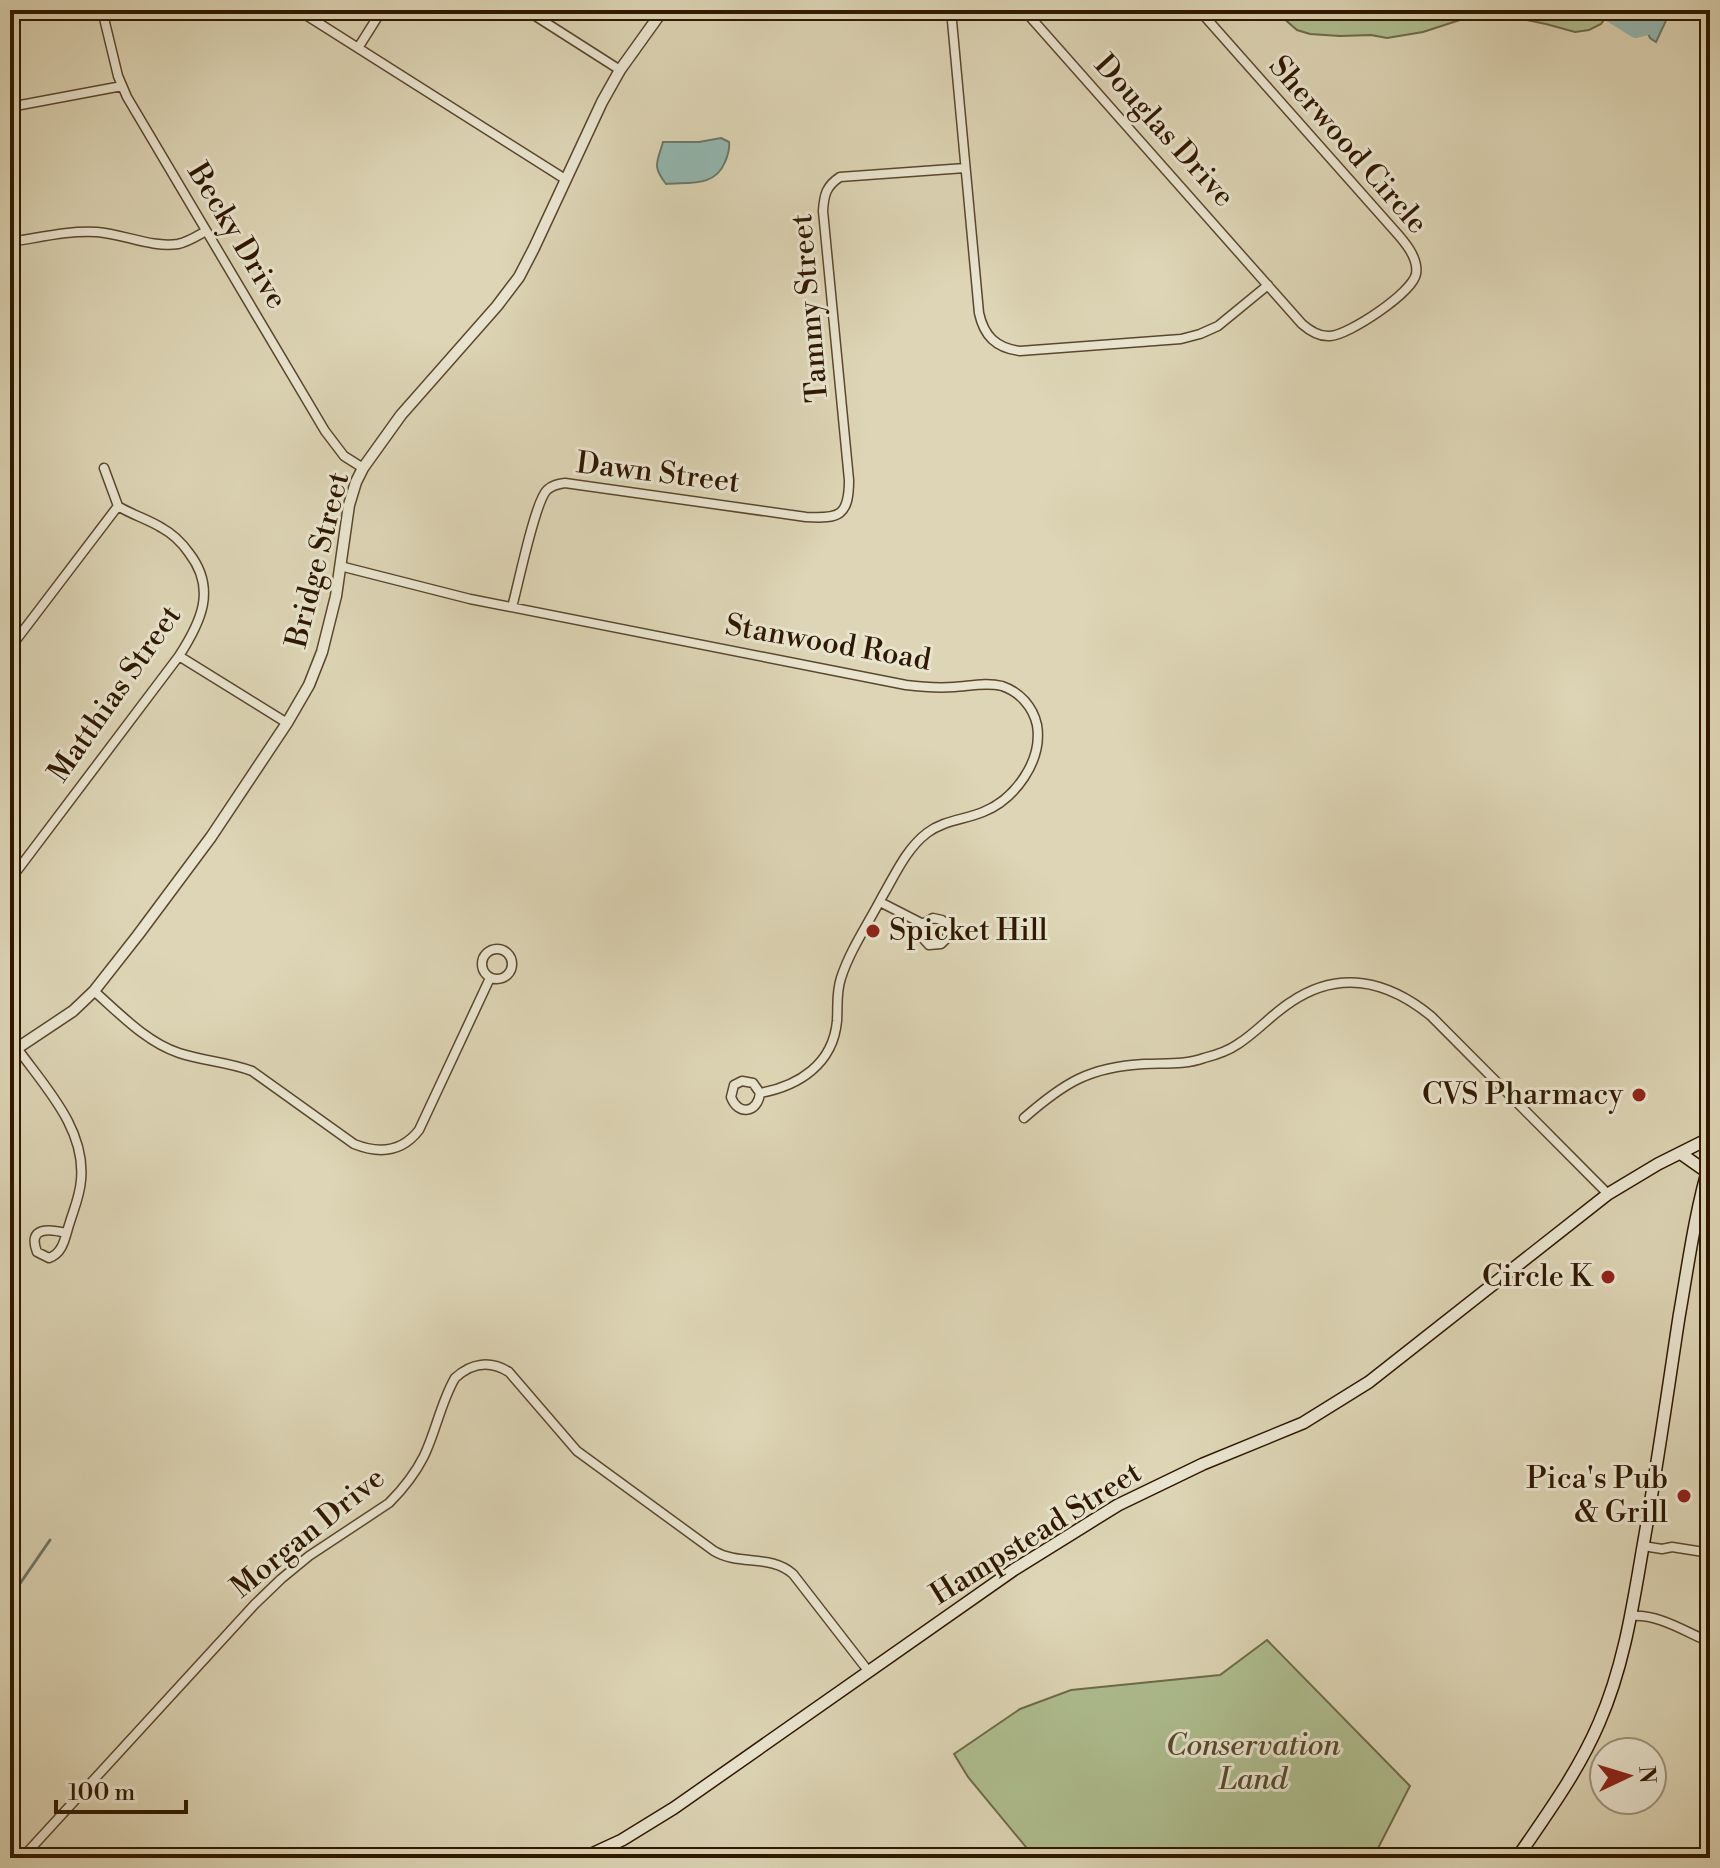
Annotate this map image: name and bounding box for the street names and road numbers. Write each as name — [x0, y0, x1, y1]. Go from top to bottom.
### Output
street label: Douglas Drive — [1085, 47, 1243, 215]
street label: Sherwood Circle — [1260, 48, 1436, 242]
street label: Becky Drive — [178, 155, 295, 316]
street label: Tammy Street — [783, 212, 837, 404]
street label: Dawn Street — [574, 444, 742, 502]
street label: Bridge Street — [278, 468, 358, 653]
street label: Matthias Street — [40, 598, 190, 790]
street label: Stanwood Road — [722, 606, 934, 680]
street label: Hampstead Street — [924, 1454, 1149, 1614]
street label: Morgan Drive — [223, 1459, 393, 1607]

